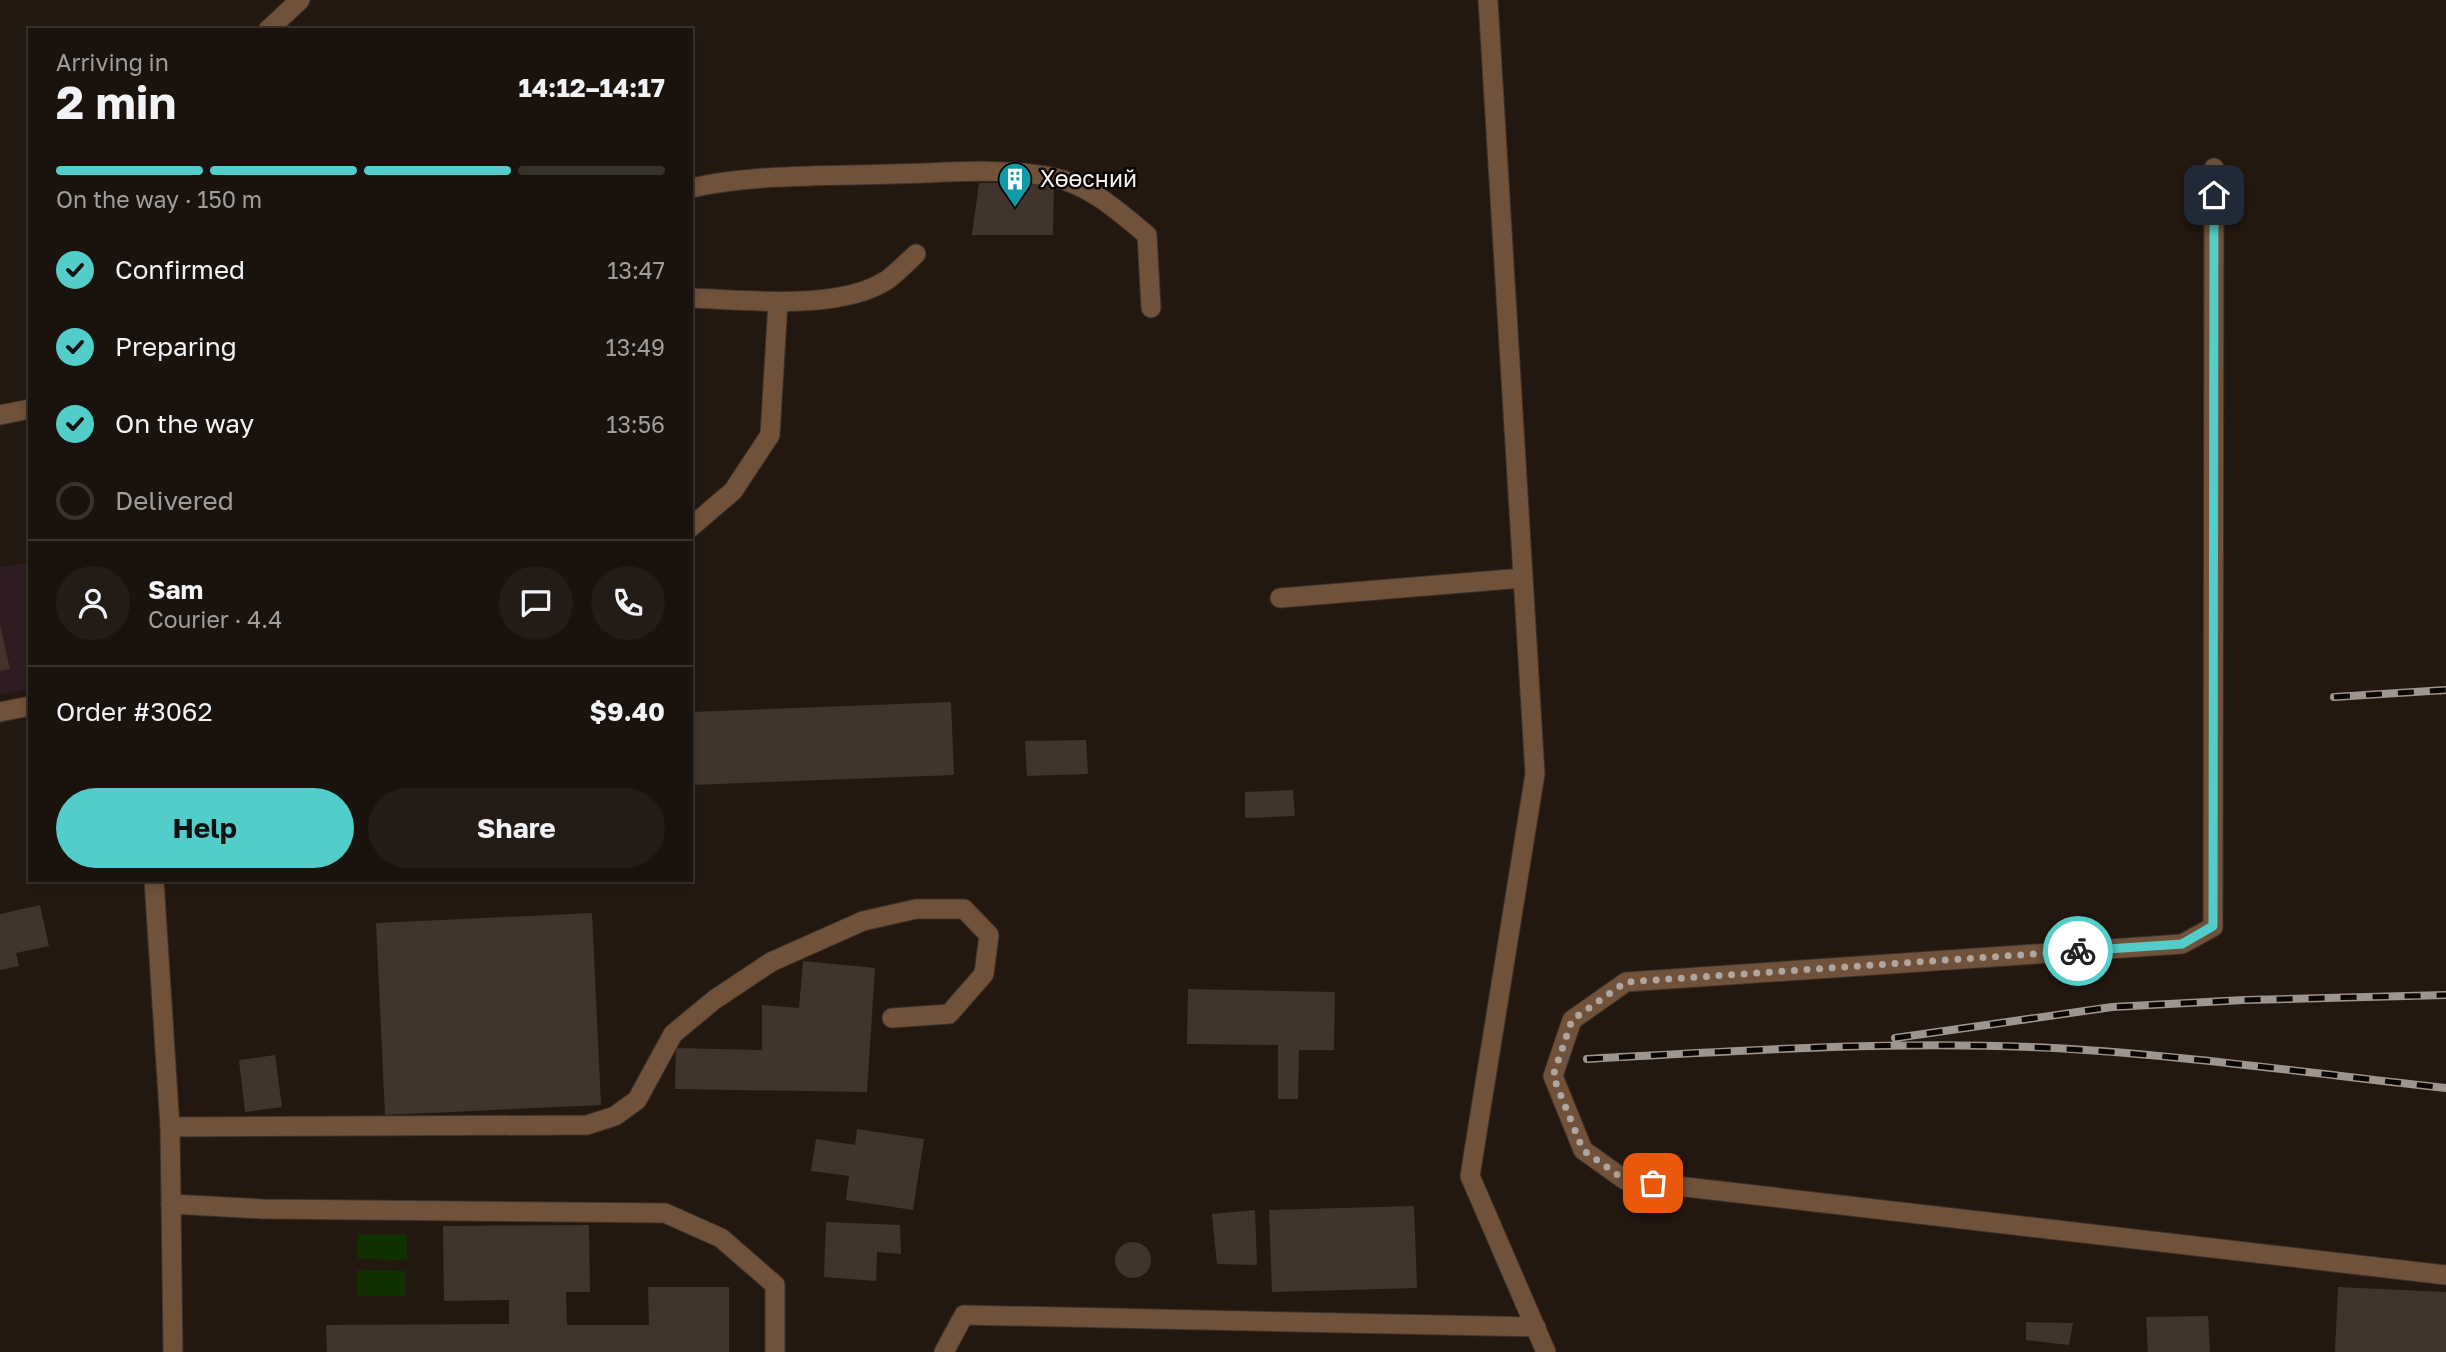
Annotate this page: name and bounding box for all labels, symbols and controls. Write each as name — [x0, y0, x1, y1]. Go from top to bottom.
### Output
text: Arriving in — [56, 48, 169, 76]
text: 14:12–14:17 — [518, 72, 665, 103]
text: 2 min — [56, 74, 176, 129]
building icon: Хөөсний — [996, 160, 1034, 209]
place label: Хөөсний — [1040, 164, 1137, 192]
pin — [2184, 165, 2244, 225]
icon: home — [2195, 176, 2233, 214]
text: On the way · 150 m — [56, 185, 262, 213]
icon: check — [56, 251, 94, 289]
text: Confirmed — [115, 254, 245, 285]
text: 13:47 — [607, 256, 665, 284]
icon: check — [56, 328, 94, 366]
text: Preparing — [115, 331, 237, 362]
text: 13:49 — [606, 333, 665, 361]
icon: check — [56, 405, 94, 443]
text: On the way — [115, 408, 254, 439]
text: 13:56 — [606, 410, 665, 438]
text: Delivered — [115, 485, 234, 516]
button: person — [56, 566, 130, 640]
button: chat — [499, 566, 573, 640]
button: phone — [591, 566, 665, 640]
text: Sam — [148, 574, 203, 605]
text: Courier · 4.4 — [148, 605, 282, 633]
text: Order #3062 — [56, 696, 213, 727]
text: $9.40 — [590, 696, 665, 727]
button: Help — [56, 788, 354, 868]
button: Share — [368, 788, 665, 868]
courier — [2043, 916, 2113, 986]
icon: bike — [2059, 932, 2097, 970]
pin — [1623, 1153, 1683, 1213]
icon: bag — [1634, 1164, 1672, 1202]

